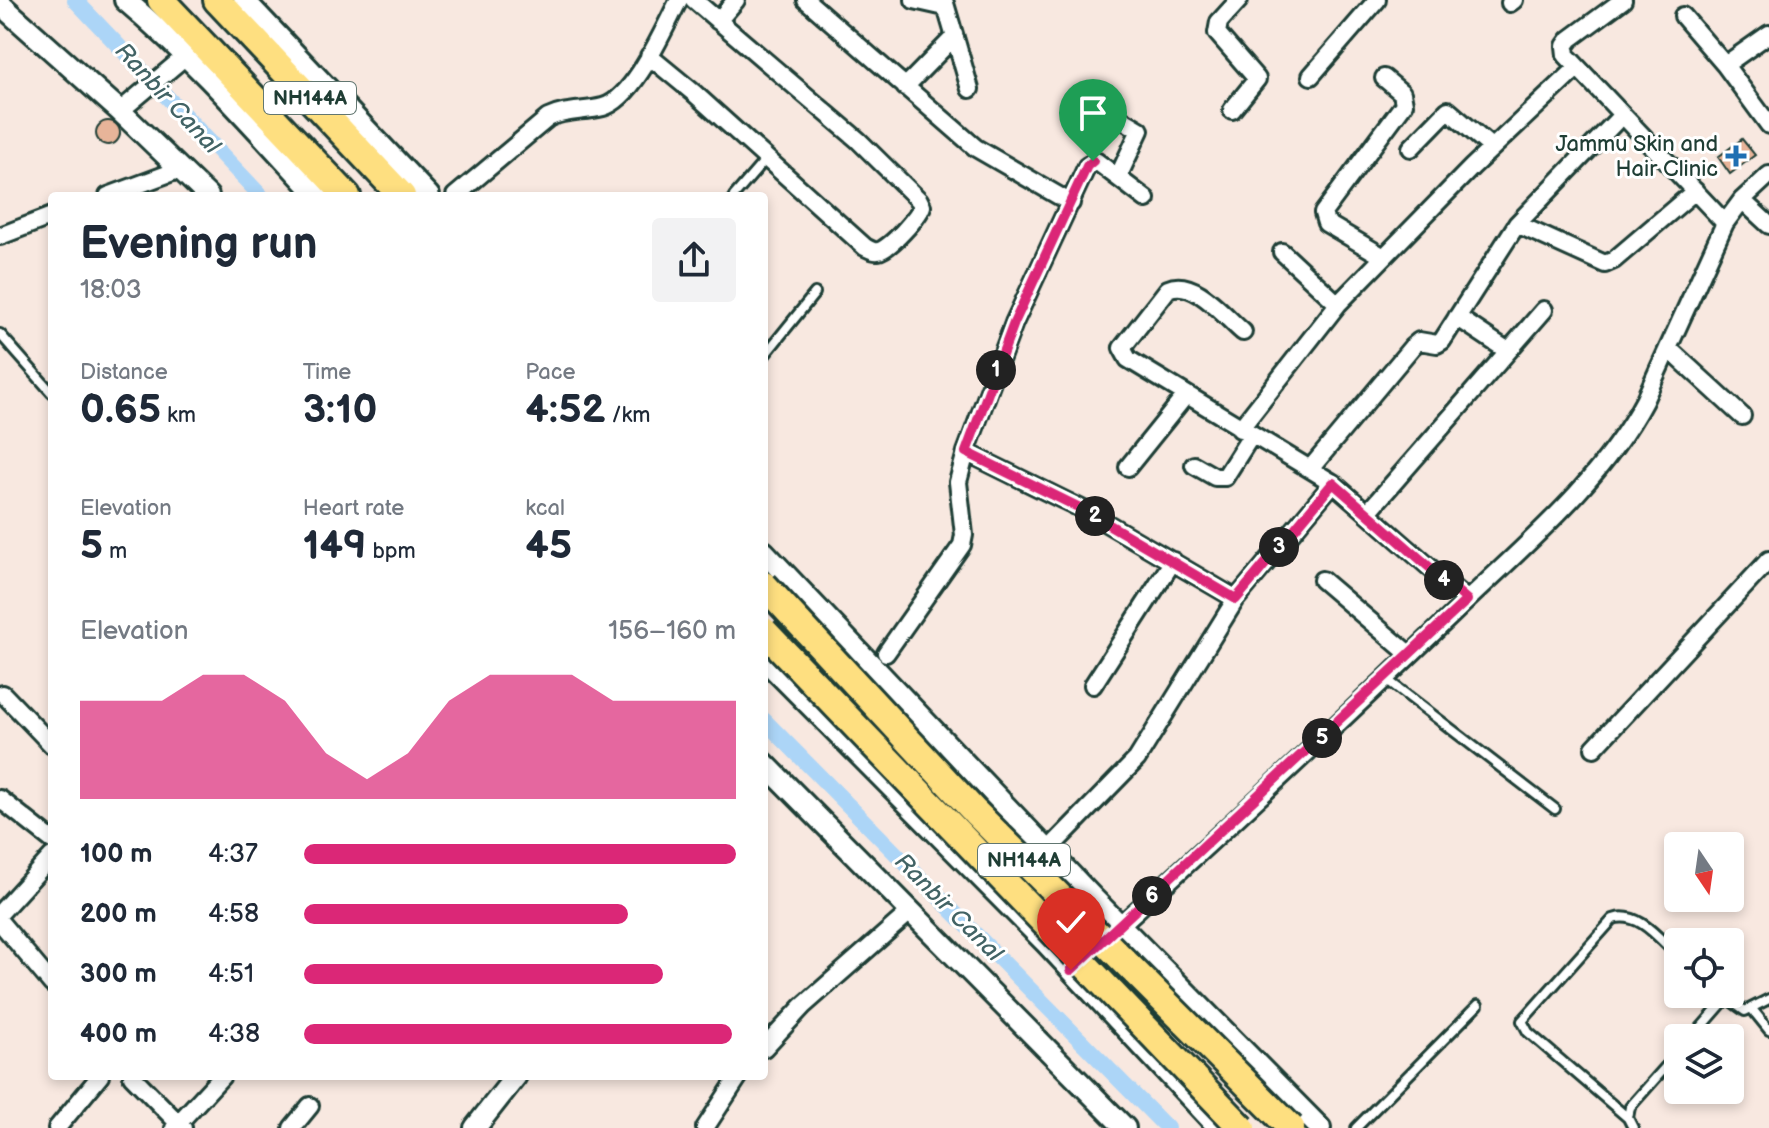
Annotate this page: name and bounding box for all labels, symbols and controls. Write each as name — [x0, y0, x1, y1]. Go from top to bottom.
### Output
water label: Ranbir Canal — [109, 37, 227, 161]
pin — [1059, 79, 1127, 161]
road number: NH144A — [264, 82, 356, 114]
icon: arrive — [1071, 91, 1115, 135]
place label: Jammu Skin and Hair Clinic — [1555, 131, 1718, 183]
marker: Jammu Skin and Hair Clinic — [1725, 145, 1747, 167]
text: Evening run — [80, 218, 317, 271]
button: share — [652, 218, 736, 302]
text: 18:03 — [80, 275, 142, 306]
pin: 1 — [976, 350, 1016, 390]
text: 1 — [991, 356, 1001, 383]
text: Distance — [80, 359, 168, 386]
text: Time — [303, 359, 351, 386]
text: Pace — [525, 359, 576, 386]
text: 0.65 — [80, 386, 161, 434]
text: 3:10 — [303, 386, 377, 434]
text: 4:52 — [525, 386, 606, 434]
text: km — [161, 402, 196, 429]
text: /km — [606, 402, 650, 429]
text: Elevation — [80, 495, 172, 522]
text: Heart rate — [303, 495, 404, 522]
text: kcal — [525, 495, 565, 522]
pin: 2 — [1075, 496, 1115, 536]
text: 2 — [1088, 502, 1102, 529]
text: 5 — [80, 522, 103, 570]
text: 149 — [303, 522, 367, 570]
text: 45 — [525, 522, 572, 570]
pin: 3 — [1259, 527, 1299, 567]
text: 3 — [1273, 533, 1285, 560]
text: m — [103, 538, 127, 565]
text: bpm — [367, 538, 416, 565]
pin: 4 — [1424, 560, 1464, 600]
text: 4 — [1438, 566, 1450, 593]
text: Elevation — [80, 616, 188, 647]
text: 156–160 m — [608, 616, 736, 647]
pin: 5 — [1302, 718, 1342, 758]
text: 5 — [1316, 724, 1328, 751]
north arrow — [1664, 832, 1744, 912]
map controls — [1664, 832, 1744, 1104]
text: 100 m — [80, 839, 153, 870]
text: 4:37 — [208, 839, 258, 870]
road number: NH144A — [978, 844, 1070, 876]
water label: Ranbir Canal — [888, 847, 1010, 969]
pin: 6 — [1132, 876, 1172, 916]
text: 6 — [1145, 882, 1159, 909]
pin — [1037, 888, 1105, 970]
text: 200 m — [80, 899, 157, 930]
text: 4:58 — [208, 899, 259, 930]
icon: check — [1049, 900, 1093, 944]
button: locate — [1664, 928, 1744, 1008]
text: 300 m — [80, 959, 157, 990]
text: 4:51 — [208, 959, 254, 990]
text: 400 m — [80, 1019, 157, 1050]
text: 4:38 — [208, 1019, 260, 1050]
button: layers — [1664, 1024, 1744, 1104]

